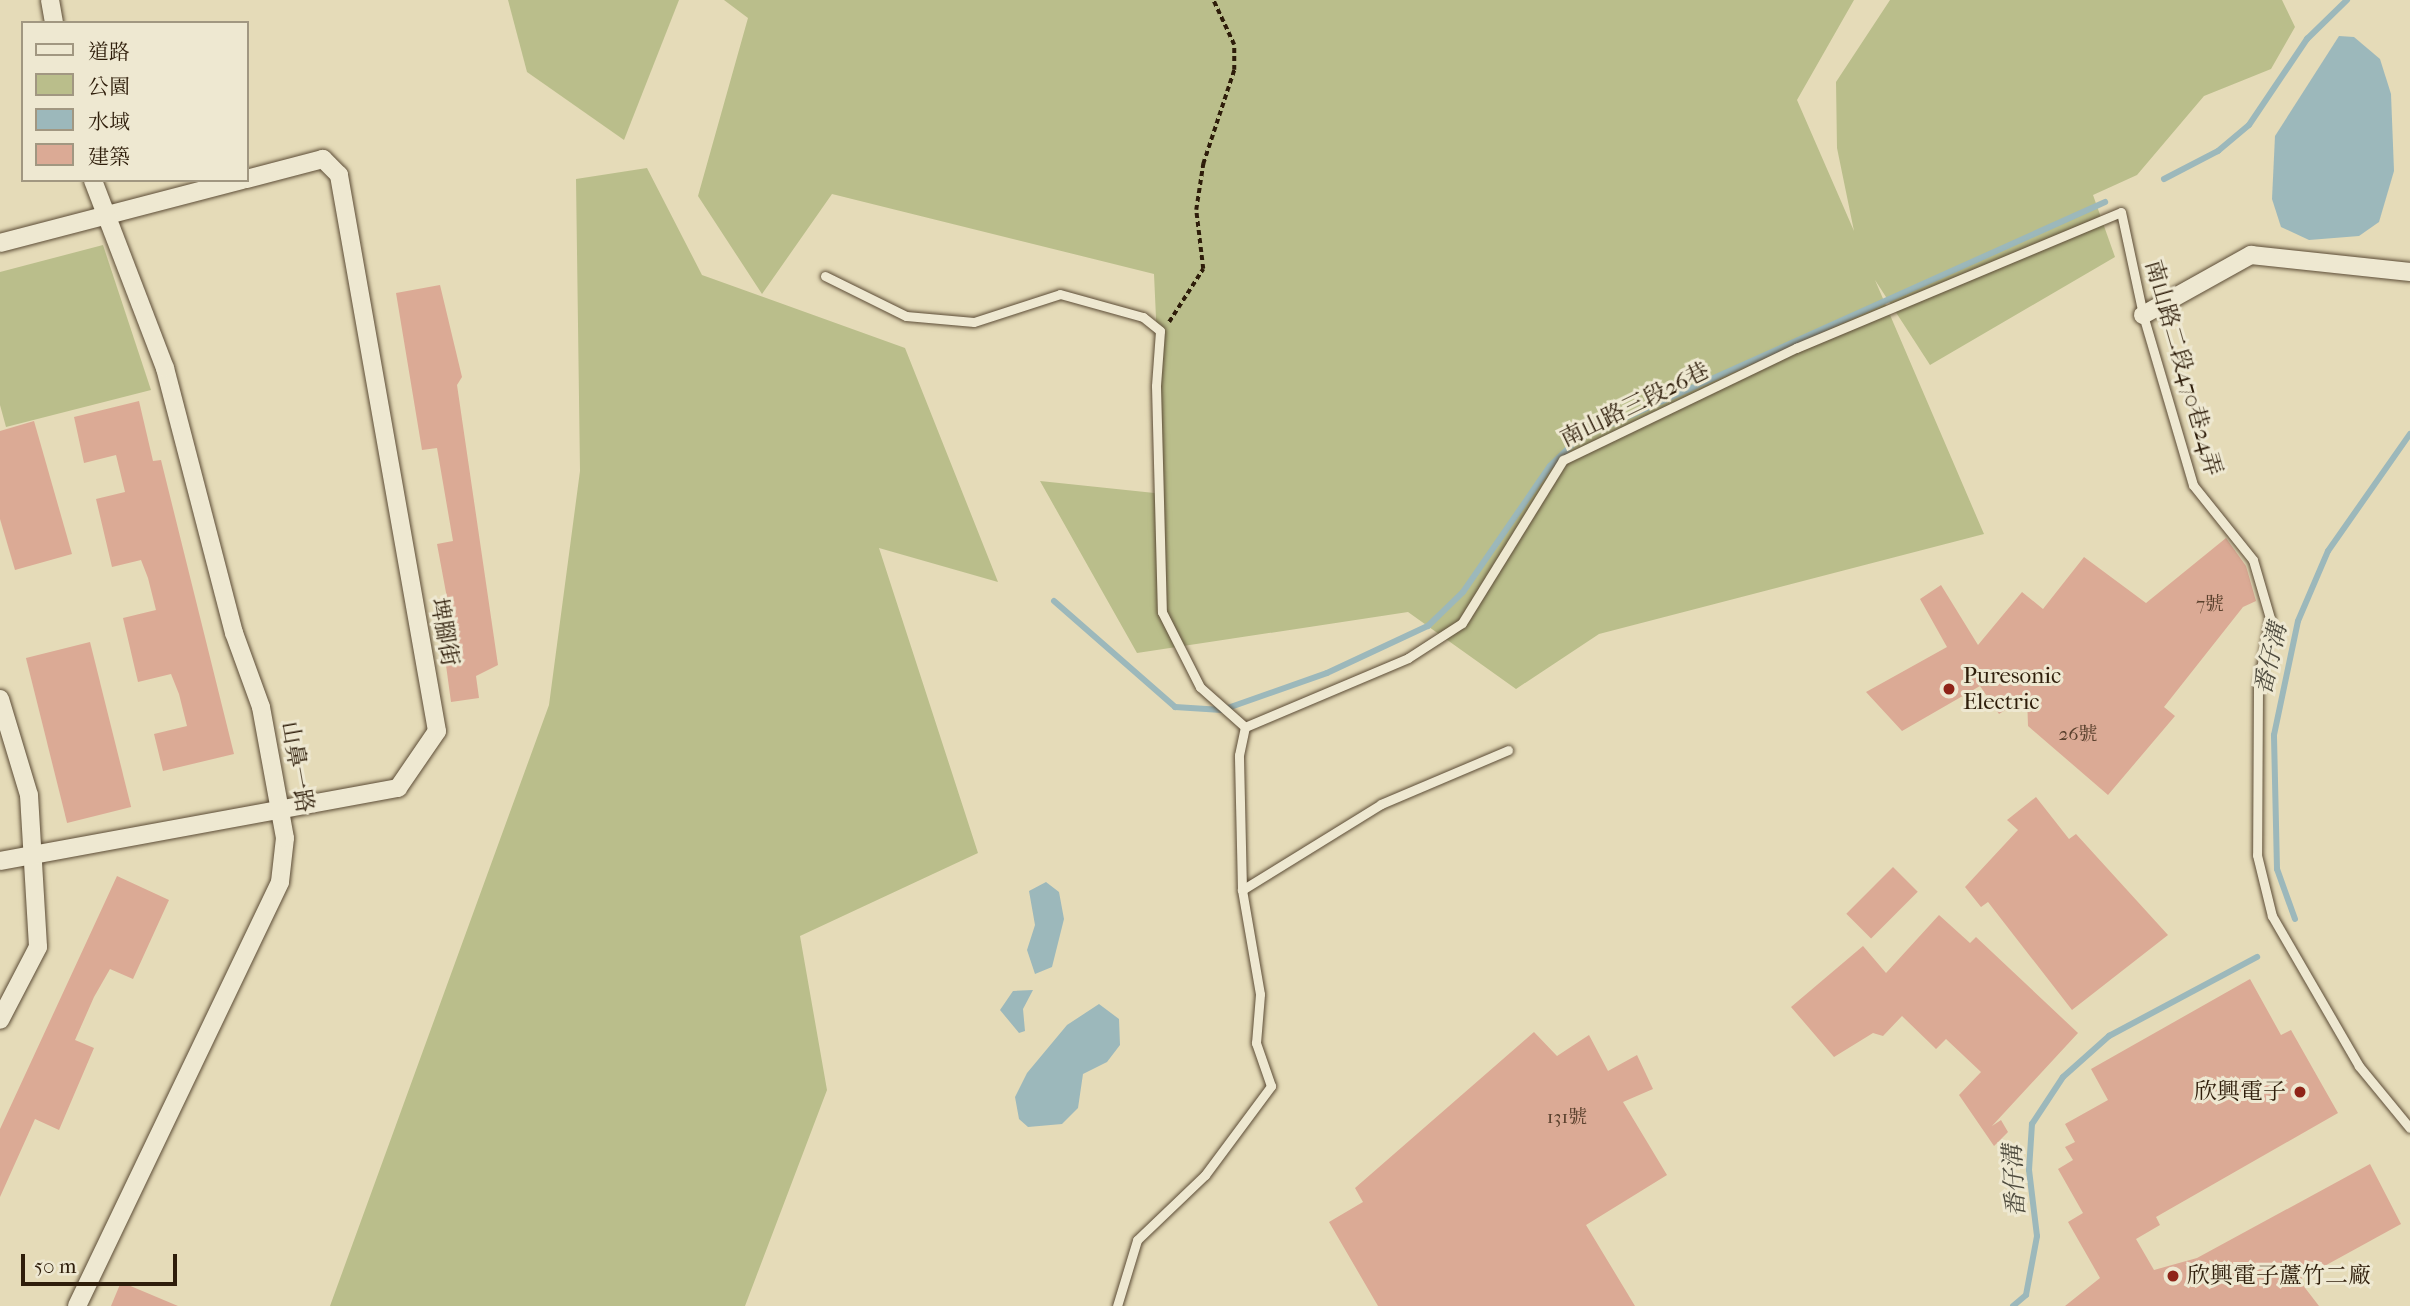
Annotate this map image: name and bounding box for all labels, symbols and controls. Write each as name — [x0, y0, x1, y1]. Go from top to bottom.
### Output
legend — [21, 21, 248, 182]
text: 道路 — [88, 40, 130, 64]
text: 公園 — [88, 75, 130, 99]
text: 水域 — [88, 110, 130, 134]
text: 建築 — [88, 145, 130, 169]
street label: 南山路二段470巷24弄 — [2139, 257, 2227, 479]
street label: 南山路三段26巷 — [1556, 357, 1714, 453]
house number: 7號 — [2196, 594, 2224, 616]
street label: 埤腳街 — [424, 596, 464, 668]
water label: 番仔溝 — [2249, 621, 2293, 697]
place label: Puresonic Electric — [1963, 662, 2061, 716]
marker: Puresonic Electric — [1941, 681, 1957, 697]
street label: 山鼻一路 — [275, 719, 319, 815]
house number: 26號 — [2058, 724, 2098, 746]
place label: 欣興電子 — [2194, 1078, 2286, 1106]
marker: 欣興電子 — [2292, 1084, 2308, 1100]
house number: 131號 — [1547, 1107, 1587, 1129]
water label: 番仔溝 — [1999, 1144, 2031, 1218]
scale bar — [24, 1240, 180, 1284]
text: 50 m — [34, 1254, 77, 1278]
place label: 欣興電子蘆竹二廠 — [2187, 1262, 2371, 1290]
marker: 欣興電子蘆竹二廠 — [2165, 1268, 2181, 1284]

